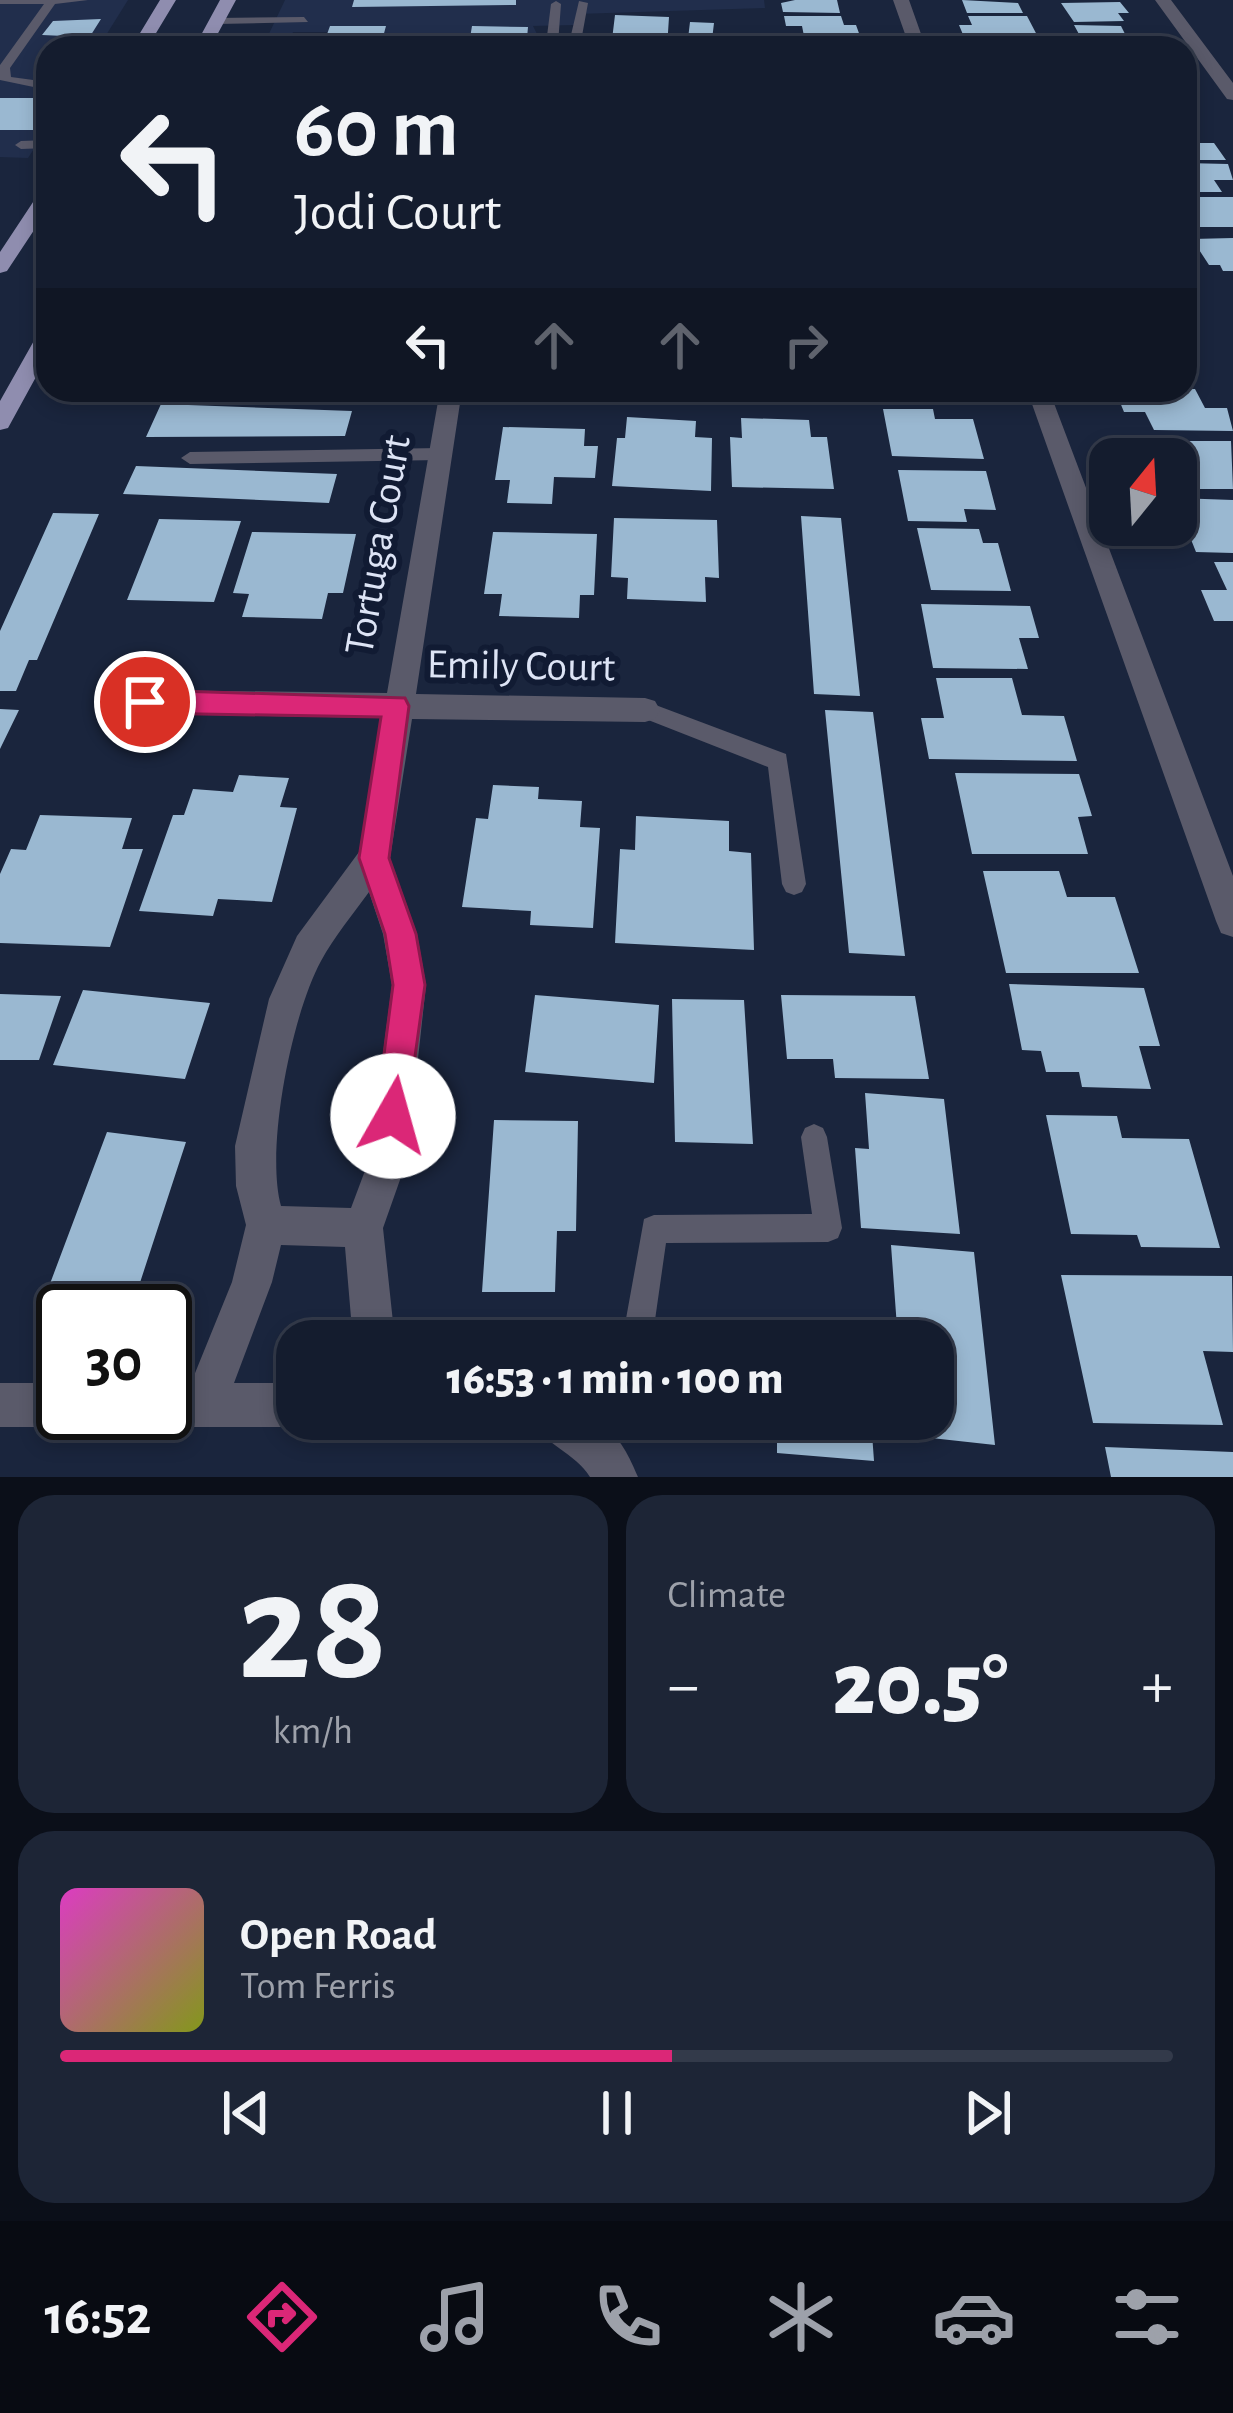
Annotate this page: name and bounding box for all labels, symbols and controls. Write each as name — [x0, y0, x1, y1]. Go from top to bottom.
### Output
icon: left — [96, 84, 252, 240]
text: 60 m — [294, 88, 459, 172]
text: Jodi Court — [294, 186, 501, 240]
icon: left — [395, 312, 461, 378]
icon: ahead — [521, 312, 587, 378]
icon: ahead — [647, 312, 713, 378]
icon: right — [773, 312, 839, 378]
street label: Tortuga Court — [338, 432, 418, 658]
north arrow — [1089, 438, 1197, 546]
map controls — [1089, 438, 1197, 546]
street label: Emily Court — [426, 643, 616, 689]
pin — [94, 651, 196, 753]
icon: arrive — [112, 669, 178, 735]
position arrow — [330, 1053, 456, 1179]
speed limit sign: 30 — [36, 1284, 192, 1440]
text: 16:53 · 1 min · 100 m — [447, 1357, 783, 1402]
text: 28 — [238, 1552, 388, 1708]
text: Climate — [668, 1576, 786, 1615]
text: 20.5° — [832, 1641, 1008, 1731]
text: − — [668, 1653, 699, 1719]
text: + — [1141, 1653, 1173, 1719]
text: km/h — [273, 1712, 353, 1751]
text: Open Road — [240, 1913, 437, 1958]
text: Tom Ferris — [240, 1967, 396, 2006]
icon: previous — [213, 2080, 279, 2146]
icon: pause — [584, 2080, 650, 2146]
icon: next — [955, 2080, 1021, 2146]
icon: directions — [240, 2275, 324, 2359]
icon: music — [413, 2275, 497, 2359]
icon: phone — [586, 2275, 670, 2359]
icon: climate — [759, 2275, 843, 2359]
icon: car — [932, 2275, 1016, 2359]
icon: filters — [1105, 2275, 1189, 2359]
text: 16:52 — [44, 2290, 151, 2344]

